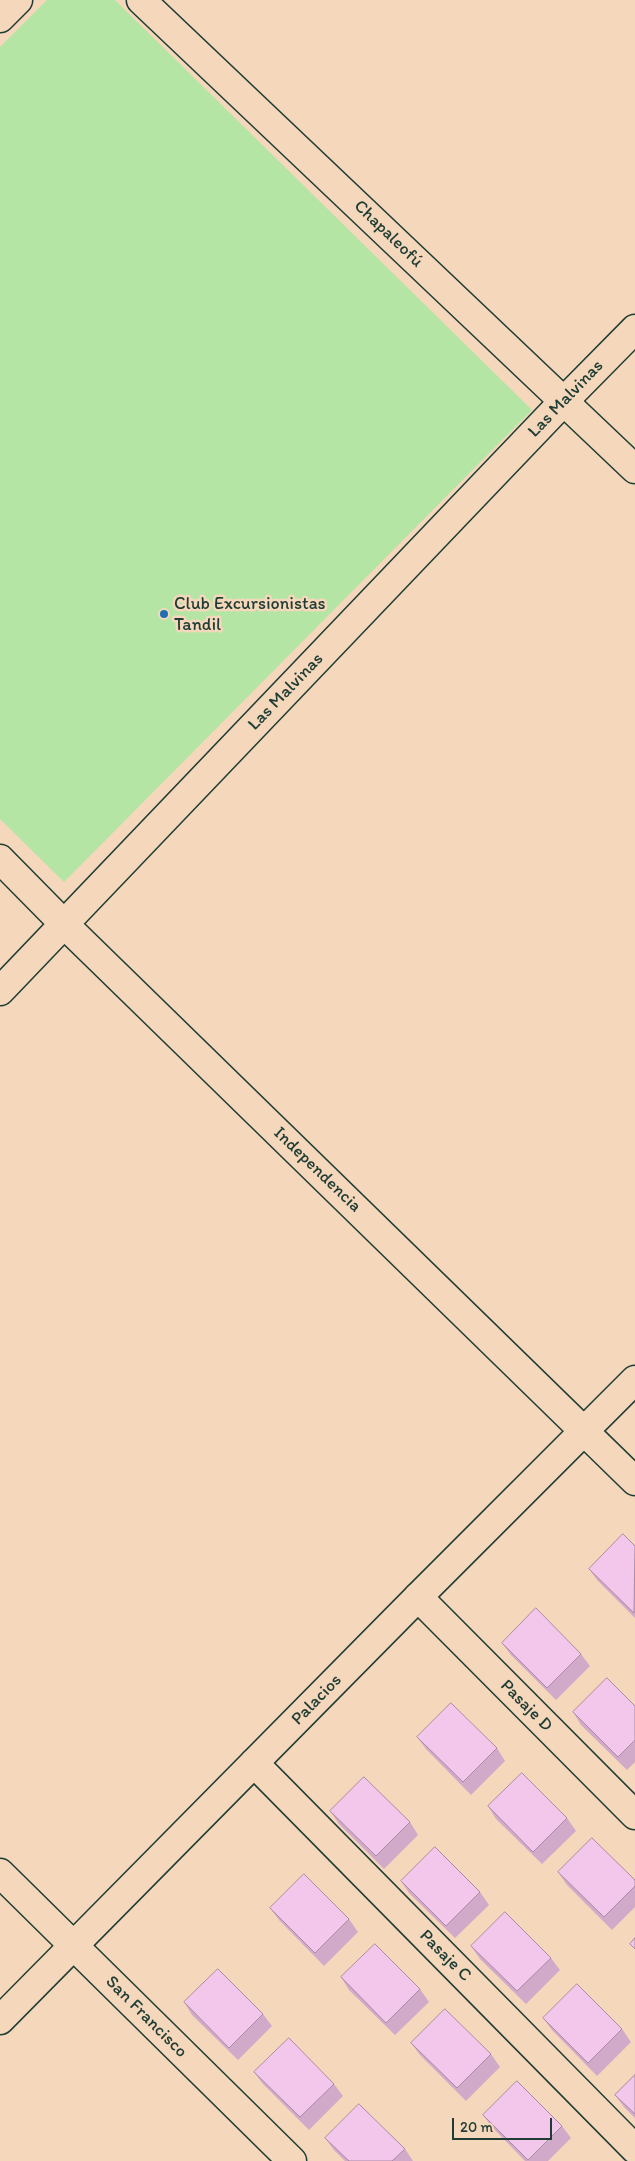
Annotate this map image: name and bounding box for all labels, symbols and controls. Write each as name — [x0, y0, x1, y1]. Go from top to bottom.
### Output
street label: Chapaleofú — [349, 196, 427, 272]
street label: Las Malvinas — [524, 356, 608, 442]
place label: Club Excursionistas Tandil — [174, 593, 326, 636]
marker: Club Excursionistas Tandil — [158, 608, 170, 620]
street label: Las Malvinas — [244, 649, 328, 735]
street label: Independencia — [269, 1123, 365, 1217]
street label: Palacios — [287, 1670, 347, 1730]
street label: Pasaje D — [495, 1675, 557, 1737]
street label: Pasaje C — [414, 1925, 476, 1987]
street label: San Francisco — [100, 1971, 192, 2063]
scale bar — [455, 2108, 555, 2140]
text: 20 m — [460, 2118, 493, 2136]

